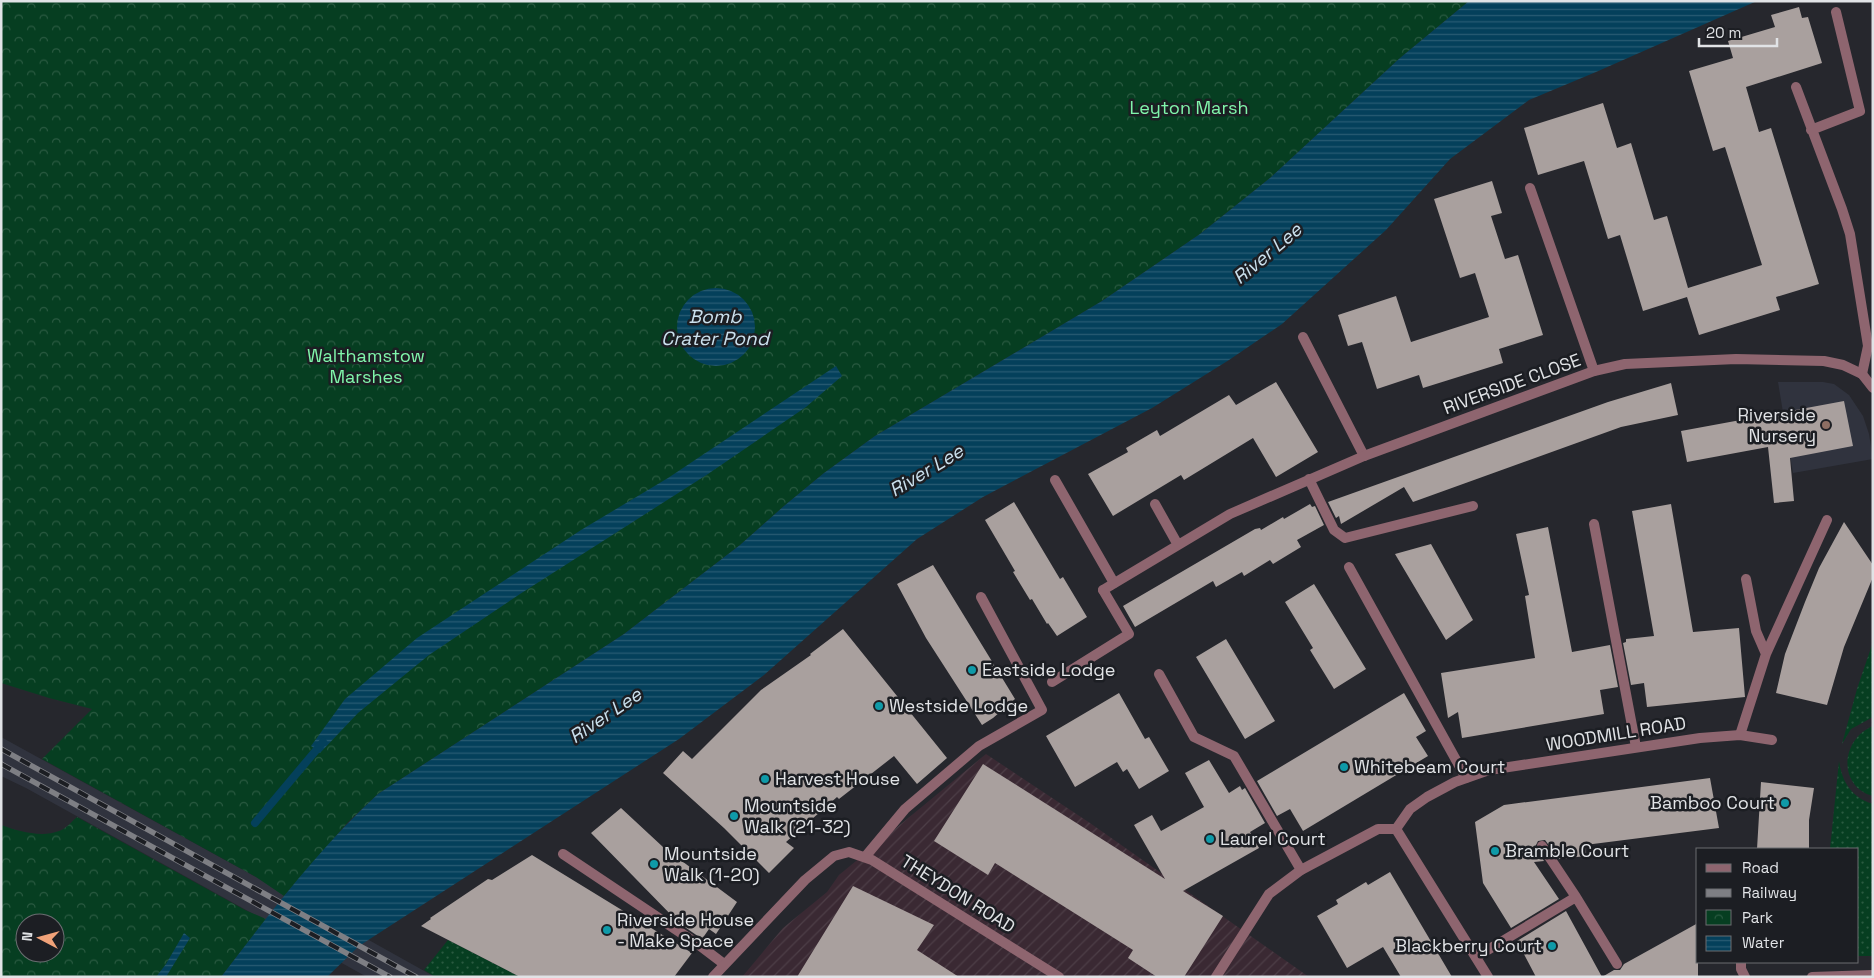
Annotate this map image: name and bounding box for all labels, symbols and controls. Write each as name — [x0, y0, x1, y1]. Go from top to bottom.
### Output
scale bar — [1699, 15, 1776, 47]
text: 20 m — [1706, 23, 1741, 42]
park label: Leyton Marsh — [1129, 96, 1249, 119]
water label: River Lee — [1228, 217, 1308, 290]
water label: Bomb Crater Pond — [661, 304, 771, 351]
park label: Walthamstow Marshes — [307, 344, 425, 388]
street label: RIVERSIDE CLOSE — [1440, 348, 1584, 419]
place label: Riverside Nursery — [1737, 403, 1816, 447]
marker: Riverside Nursery — [1820, 419, 1832, 431]
water label: River Lee — [884, 438, 969, 502]
place label: Eastside Lodge — [982, 658, 1115, 681]
marker: Eastside Lodge — [966, 664, 978, 676]
water label: River Lee — [564, 682, 647, 749]
place label: Westside Lodge — [889, 694, 1028, 717]
marker: Westside Lodge — [873, 700, 885, 712]
street label: WOODMILL ROAD — [1544, 711, 1688, 756]
place label: Whitebeam Court — [1354, 755, 1505, 778]
marker: Whitebeam Court — [1338, 761, 1350, 773]
place label: Harvest House — [775, 767, 900, 790]
marker: Harvest House — [759, 773, 771, 785]
place label: Bamboo Court — [1650, 791, 1775, 814]
place label: Mountside Walk (21-32) — [744, 794, 850, 838]
marker: Bamboo Court — [1779, 797, 1791, 809]
marker: Mountside Walk (21-32) — [728, 810, 740, 822]
place label: Laurel Court — [1220, 827, 1326, 850]
marker: Laurel Court — [1204, 833, 1216, 845]
place label: Bramble Court — [1505, 839, 1629, 862]
place label: Mountside Walk (1-20) — [664, 842, 760, 886]
marker: Bramble Court — [1489, 845, 1501, 857]
legend — [1696, 848, 1859, 963]
street label: THEYDON ROAD — [897, 849, 1020, 938]
marker: Mountside Walk (1-20) — [648, 858, 660, 870]
text: Road — [1742, 858, 1779, 877]
text: Railway — [1742, 883, 1797, 902]
place label: Riverside House - Make Space — [617, 908, 754, 952]
text: Park — [1742, 908, 1773, 927]
north arrow — [15, 913, 65, 963]
marker: Riverside House - Make Space — [601, 924, 613, 936]
text: N — [18, 931, 37, 942]
text: Water — [1742, 933, 1785, 952]
place label: Blackberry Court — [1395, 934, 1542, 957]
marker: Blackberry Court — [1546, 940, 1558, 952]

